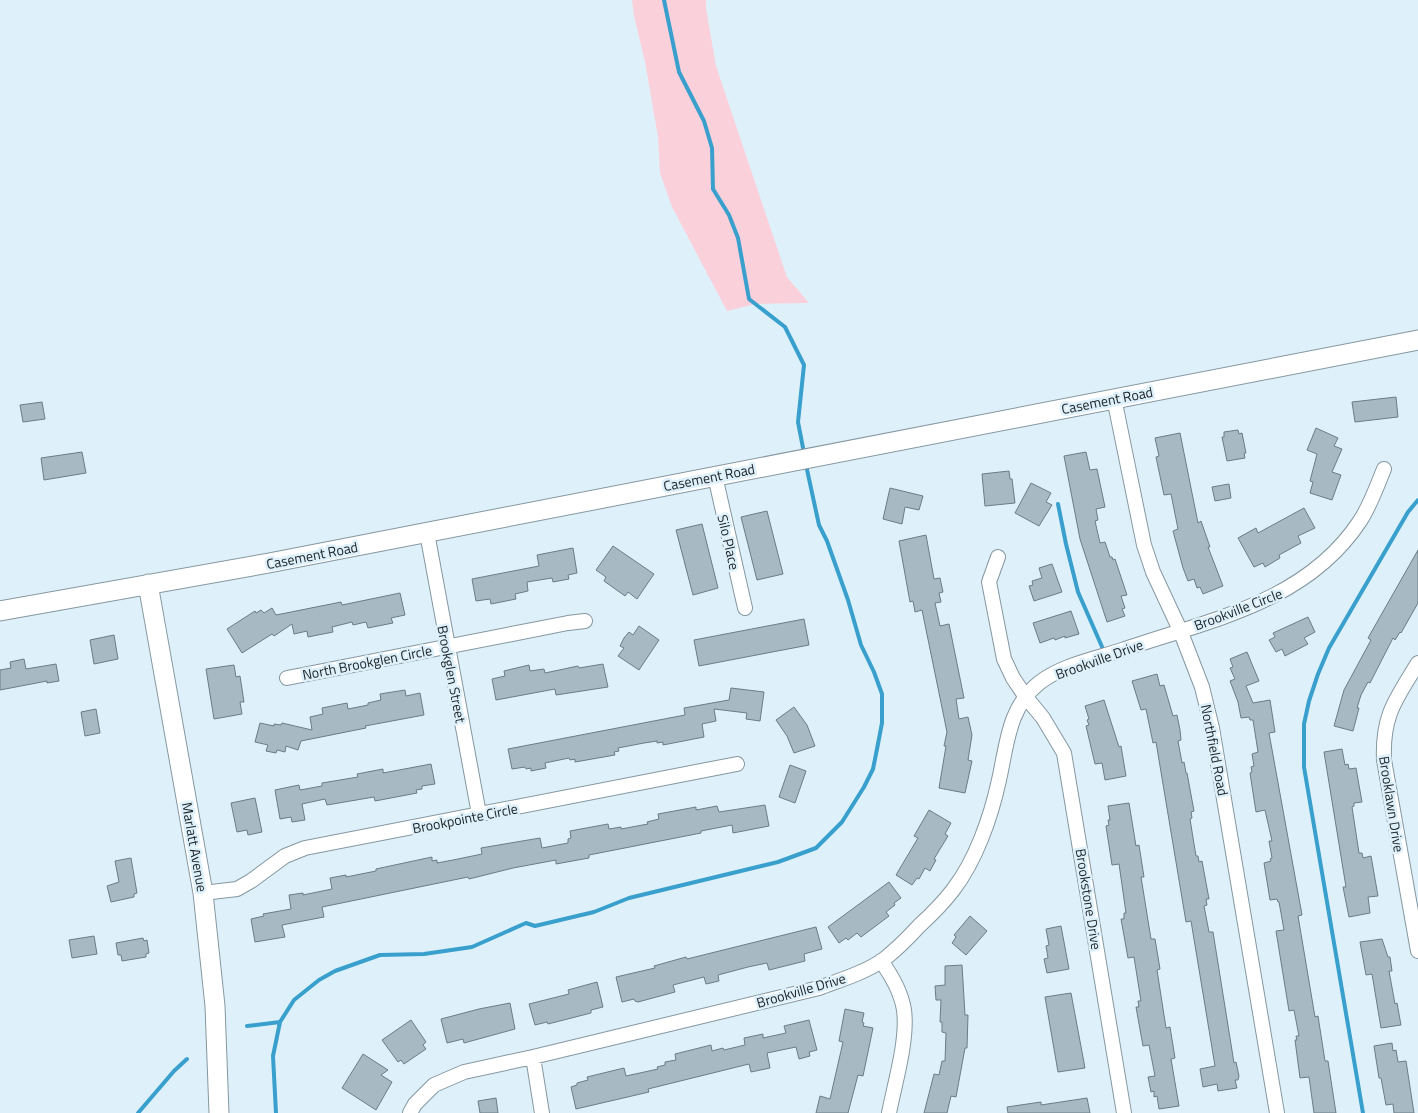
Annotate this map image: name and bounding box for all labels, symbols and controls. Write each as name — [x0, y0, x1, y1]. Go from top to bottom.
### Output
street label: Casement Road — [1059, 381, 1155, 419]
street label: Casement Road — [661, 458, 757, 496]
street label: Silo Place — [712, 512, 746, 572]
street label: Casement Road — [264, 536, 360, 574]
street label: Brookville Circle — [1191, 583, 1285, 635]
street label: Brookglen Street — [432, 623, 472, 725]
street label: Brookville Drive — [1052, 633, 1146, 685]
street label: North Brookglen Circle — [300, 639, 434, 685]
street label: Northfield Road — [1196, 702, 1234, 798]
street label: Brooklawn Drive — [1374, 754, 1410, 854]
street label: Brookpointe Circle — [410, 797, 520, 839]
street label: Marlatt Avenue — [177, 801, 213, 893]
street label: Brookstone Drive — [1071, 847, 1107, 951]
street label: Brookville Drive — [754, 967, 848, 1013]

